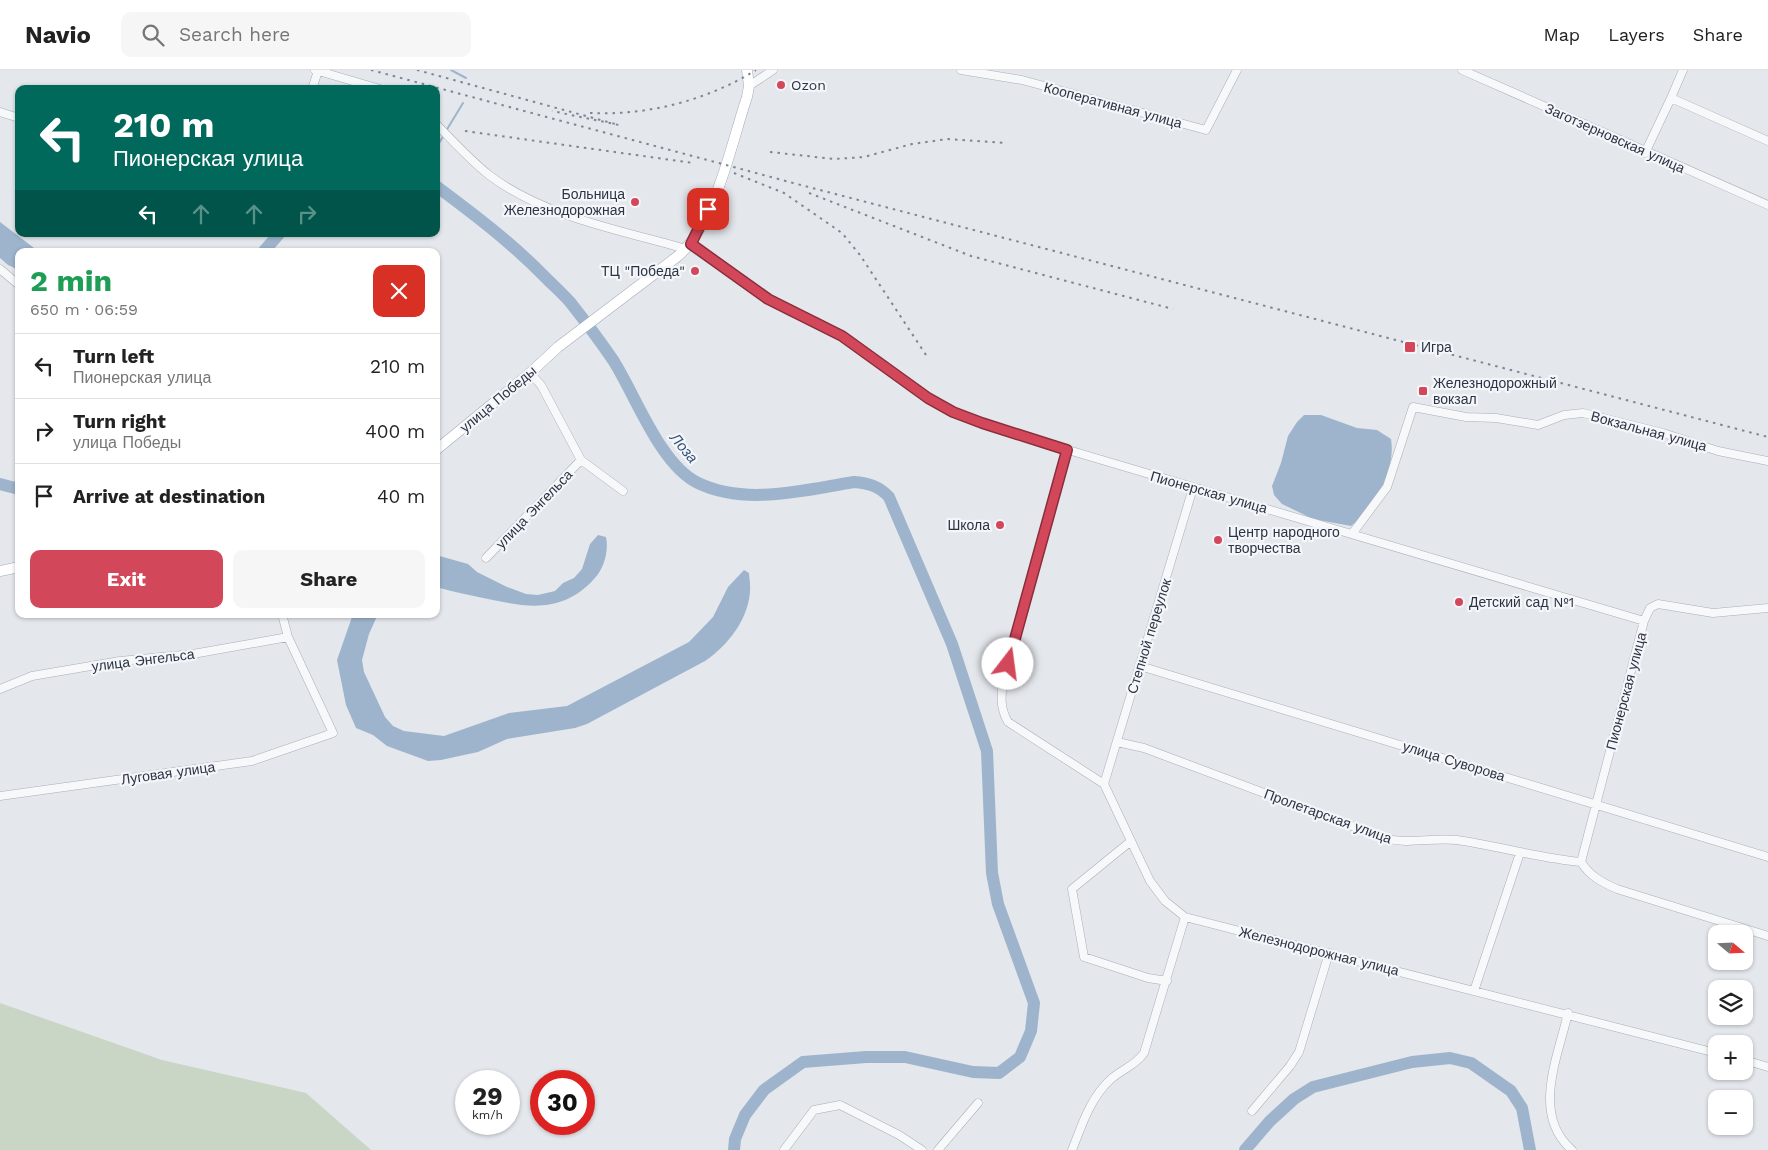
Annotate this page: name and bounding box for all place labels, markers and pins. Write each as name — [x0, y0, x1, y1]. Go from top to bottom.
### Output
place label: Ozon — [791, 77, 826, 93]
marker: Ozon — [775, 79, 787, 91]
place label: Больница Железнодорожная — [504, 186, 625, 218]
pin — [687, 188, 729, 230]
marker: Больница Железнодорожная — [629, 196, 641, 208]
place label: ТЦ "Победа" — [601, 263, 685, 279]
marker: ТЦ "Победа" — [689, 265, 701, 277]
place label: Игра — [1421, 339, 1452, 355]
marker: Игра — [1403, 340, 1417, 354]
place label: Железнодорожный вокзал — [1433, 375, 1557, 407]
marker: Железнодорожный вокзал — [1417, 385, 1429, 397]
place label: Школа — [947, 517, 990, 533]
marker: Школа — [994, 519, 1006, 531]
place label: Центр народного творчества — [1228, 524, 1340, 556]
marker: Центр народного творчества — [1212, 534, 1224, 546]
place label: Детский сад №1 — [1469, 594, 1574, 610]
marker: Детский сад №1 — [1453, 596, 1465, 608]

